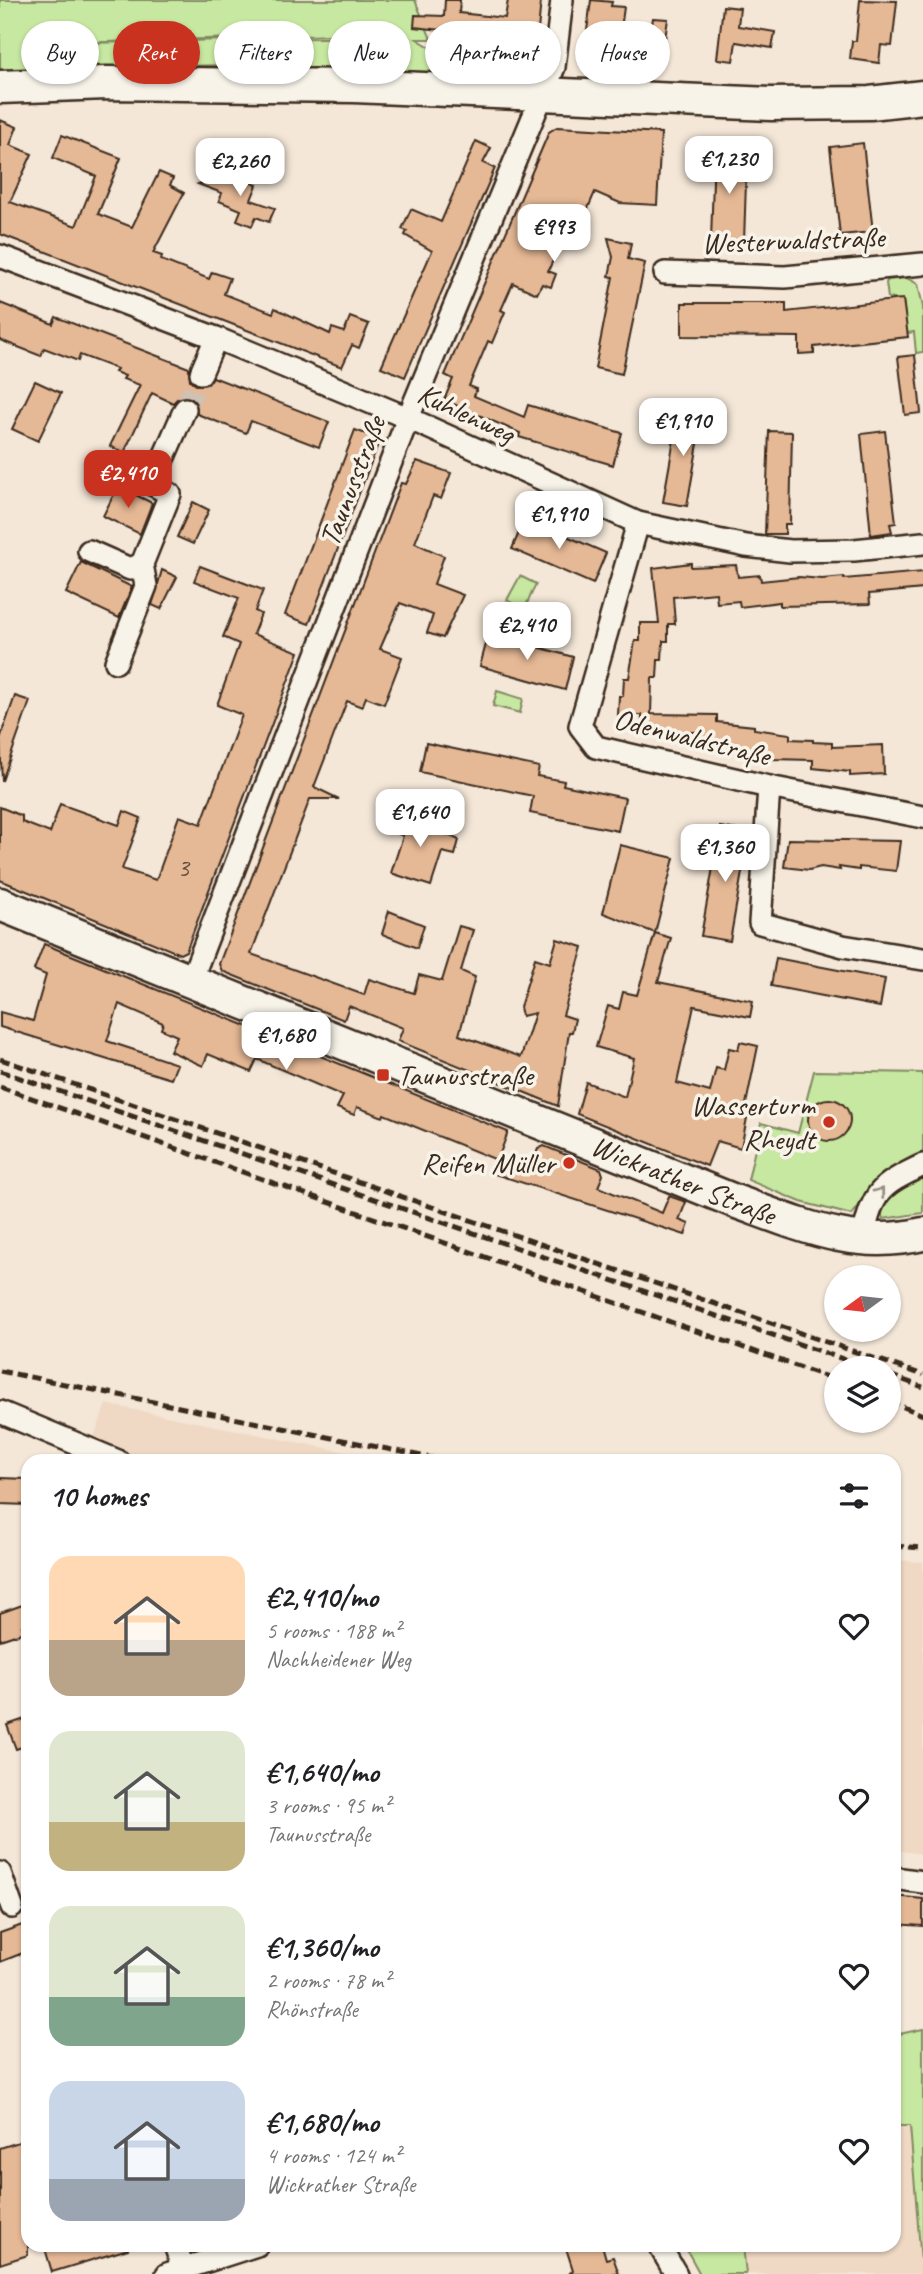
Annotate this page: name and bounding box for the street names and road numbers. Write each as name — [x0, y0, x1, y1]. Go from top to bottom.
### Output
street label: Westerwaldstraße — [701, 218, 887, 262]
street label: Kuhlenweg — [412, 374, 523, 453]
street label: Taunusstraße — [310, 409, 395, 551]
street label: Odenwaldstraße — [610, 699, 776, 775]
street label: Wickrather Straße — [586, 1126, 783, 1234]

